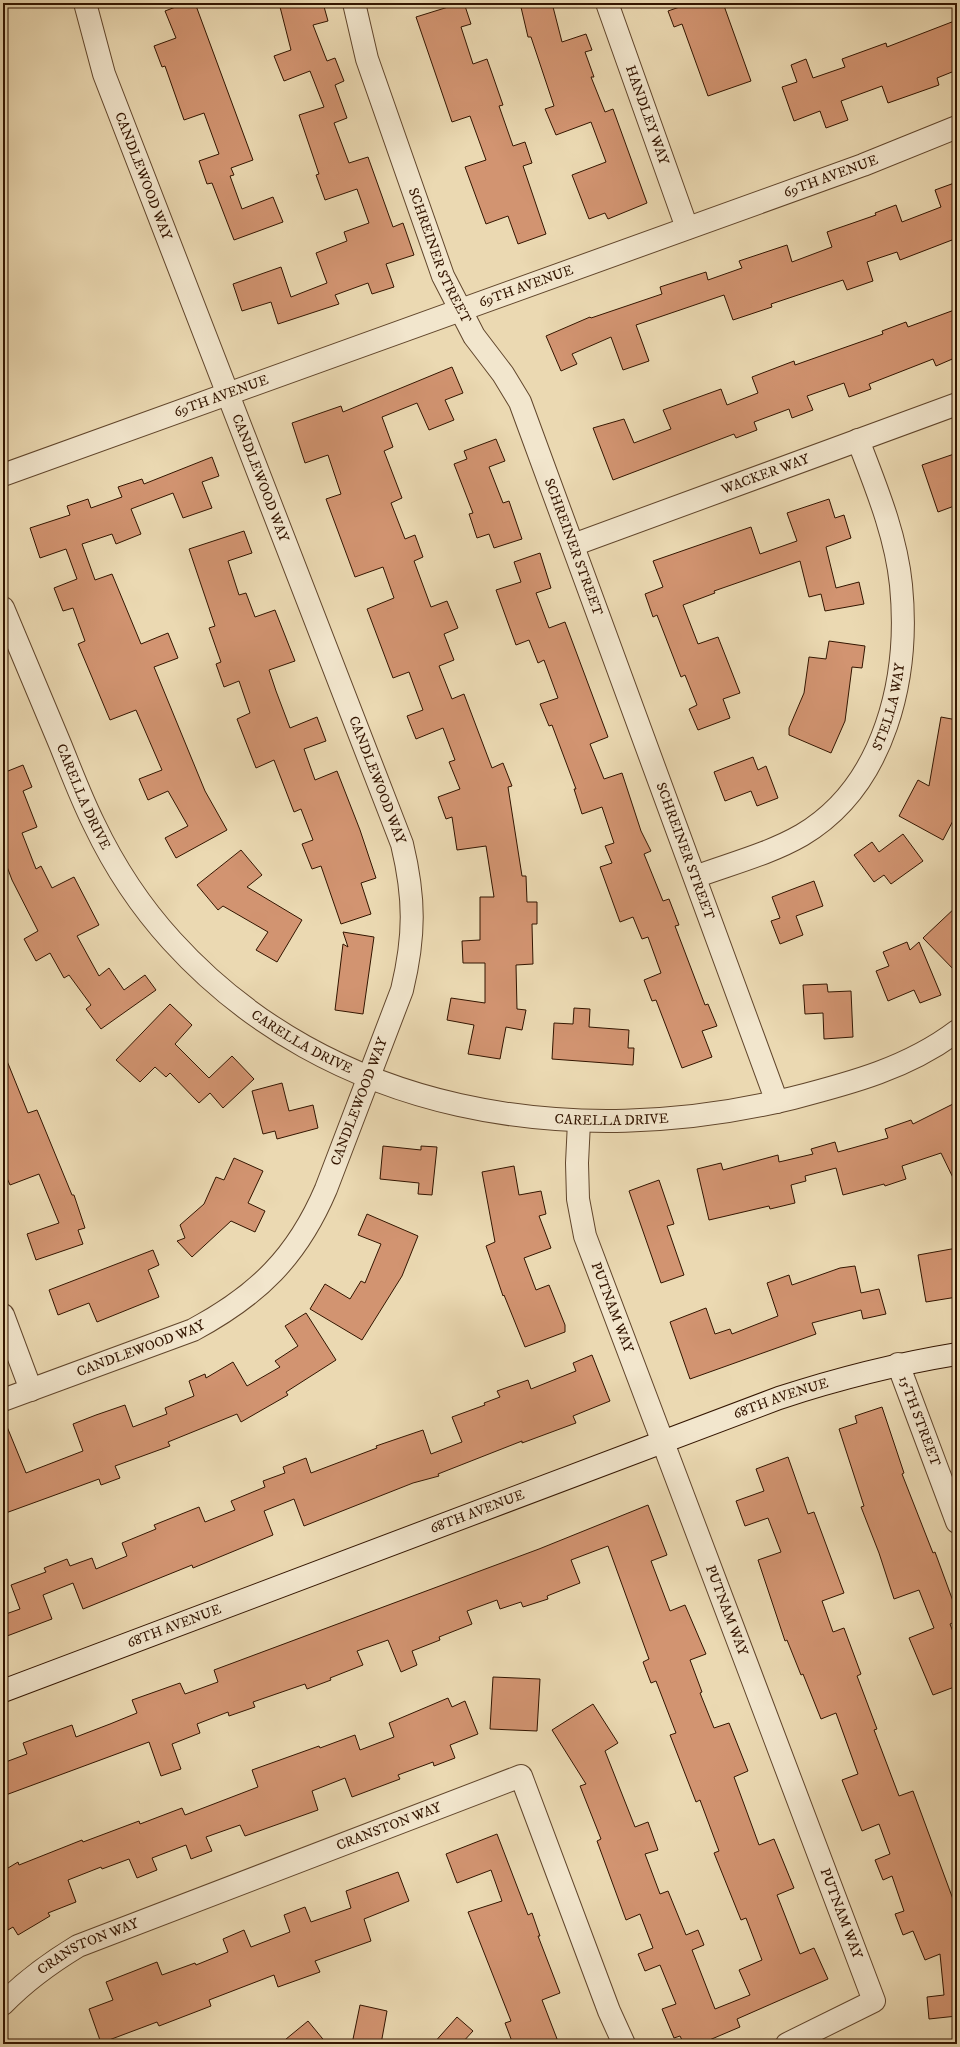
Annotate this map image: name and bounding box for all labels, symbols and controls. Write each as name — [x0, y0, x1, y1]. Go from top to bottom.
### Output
street label: HANDLEY WAY — [621, 63, 673, 167]
street label: CANDLEWOOD WAY — [110, 109, 176, 243]
street label: 69TH AVENUE — [781, 151, 881, 202]
street label: SCHREINER STREET — [404, 185, 475, 327]
street label: 69TH AVENUE — [476, 261, 576, 312]
street label: 69TH AVENUE — [172, 371, 271, 422]
street label: CANDLEWOOD WAY — [227, 411, 293, 545]
street label: WACKER WAY — [718, 450, 812, 499]
street label: SCHREINER STREET — [540, 476, 607, 619]
street label: STELLA WAY — [868, 662, 909, 754]
street label: CANDLEWOOD WAY — [344, 713, 410, 847]
street label: CARELLA DRIVE — [52, 741, 114, 853]
street label: SCHREINER STREET — [651, 780, 718, 923]
street label: CARELLA DRIVE — [247, 1006, 355, 1078]
street label: CANDLEWOOD WAY — [327, 1035, 392, 1168]
street label: CARELLA DRIVE — [554, 1109, 669, 1130]
street label: PUTNAM WAY — [587, 1260, 637, 1355]
street label: CANDLEWOOD WAY — [74, 1316, 209, 1381]
street label: 15TH STREET — [894, 1373, 945, 1469]
street label: 68TH AVENUE — [731, 1374, 830, 1423]
street label: 68TH AVENUE — [428, 1486, 527, 1538]
street label: PUTNAM WAY — [701, 1563, 752, 1658]
street label: 68TH AVENUE — [125, 1600, 224, 1652]
street label: CRANSTON WAY — [334, 1798, 444, 1855]
street label: PUTNAM WAY — [816, 1866, 866, 1962]
street label: CRANSTON WAY — [34, 1914, 142, 1979]

